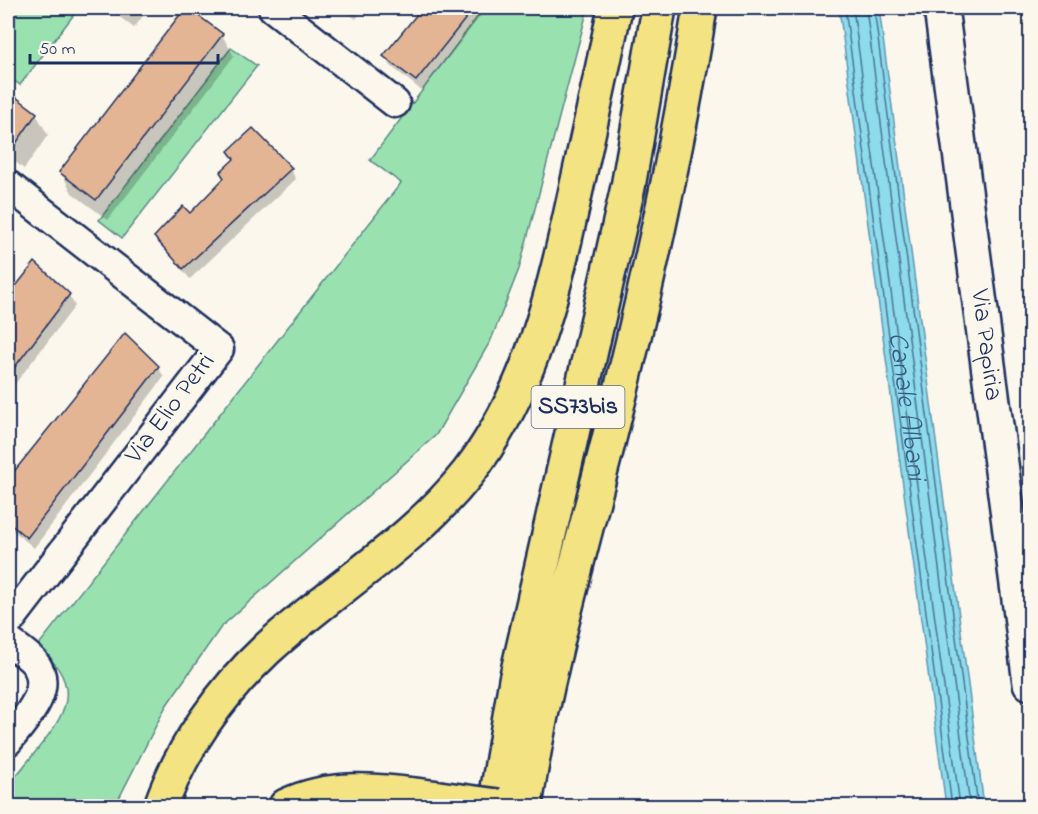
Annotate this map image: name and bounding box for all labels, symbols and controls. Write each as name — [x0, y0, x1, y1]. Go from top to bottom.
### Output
scale bar — [30, 27, 218, 65]
text: 50 m — [39, 37, 76, 63]
street label: Via Papiria — [959, 286, 1012, 403]
water label: Canale Albani — [877, 330, 936, 485]
street label: Via Elio Petri — [116, 346, 225, 473]
road number: SS73bis — [532, 386, 624, 428]

